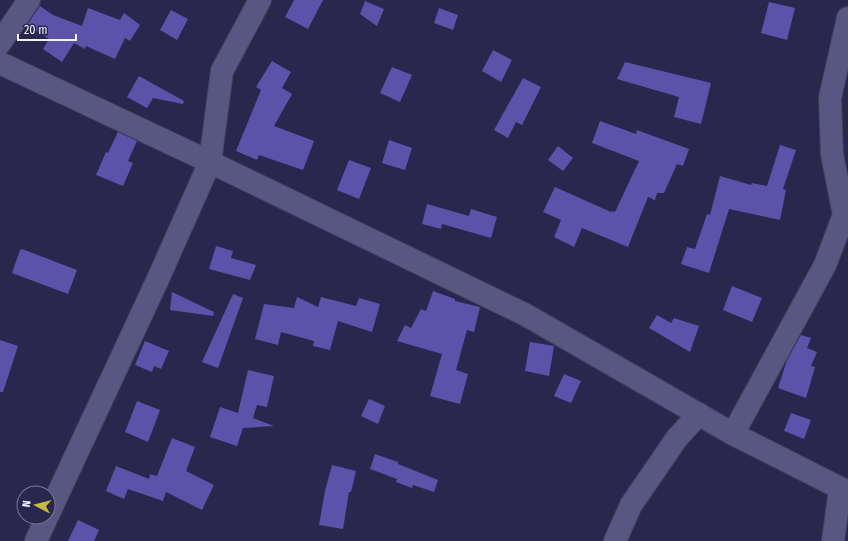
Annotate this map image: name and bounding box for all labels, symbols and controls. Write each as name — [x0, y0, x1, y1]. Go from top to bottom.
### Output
scale bar — [18, 16, 76, 42]
text: 20 m — [24, 23, 48, 37]
north arrow — [16, 485, 56, 525]
text: N — [20, 500, 33, 508]

